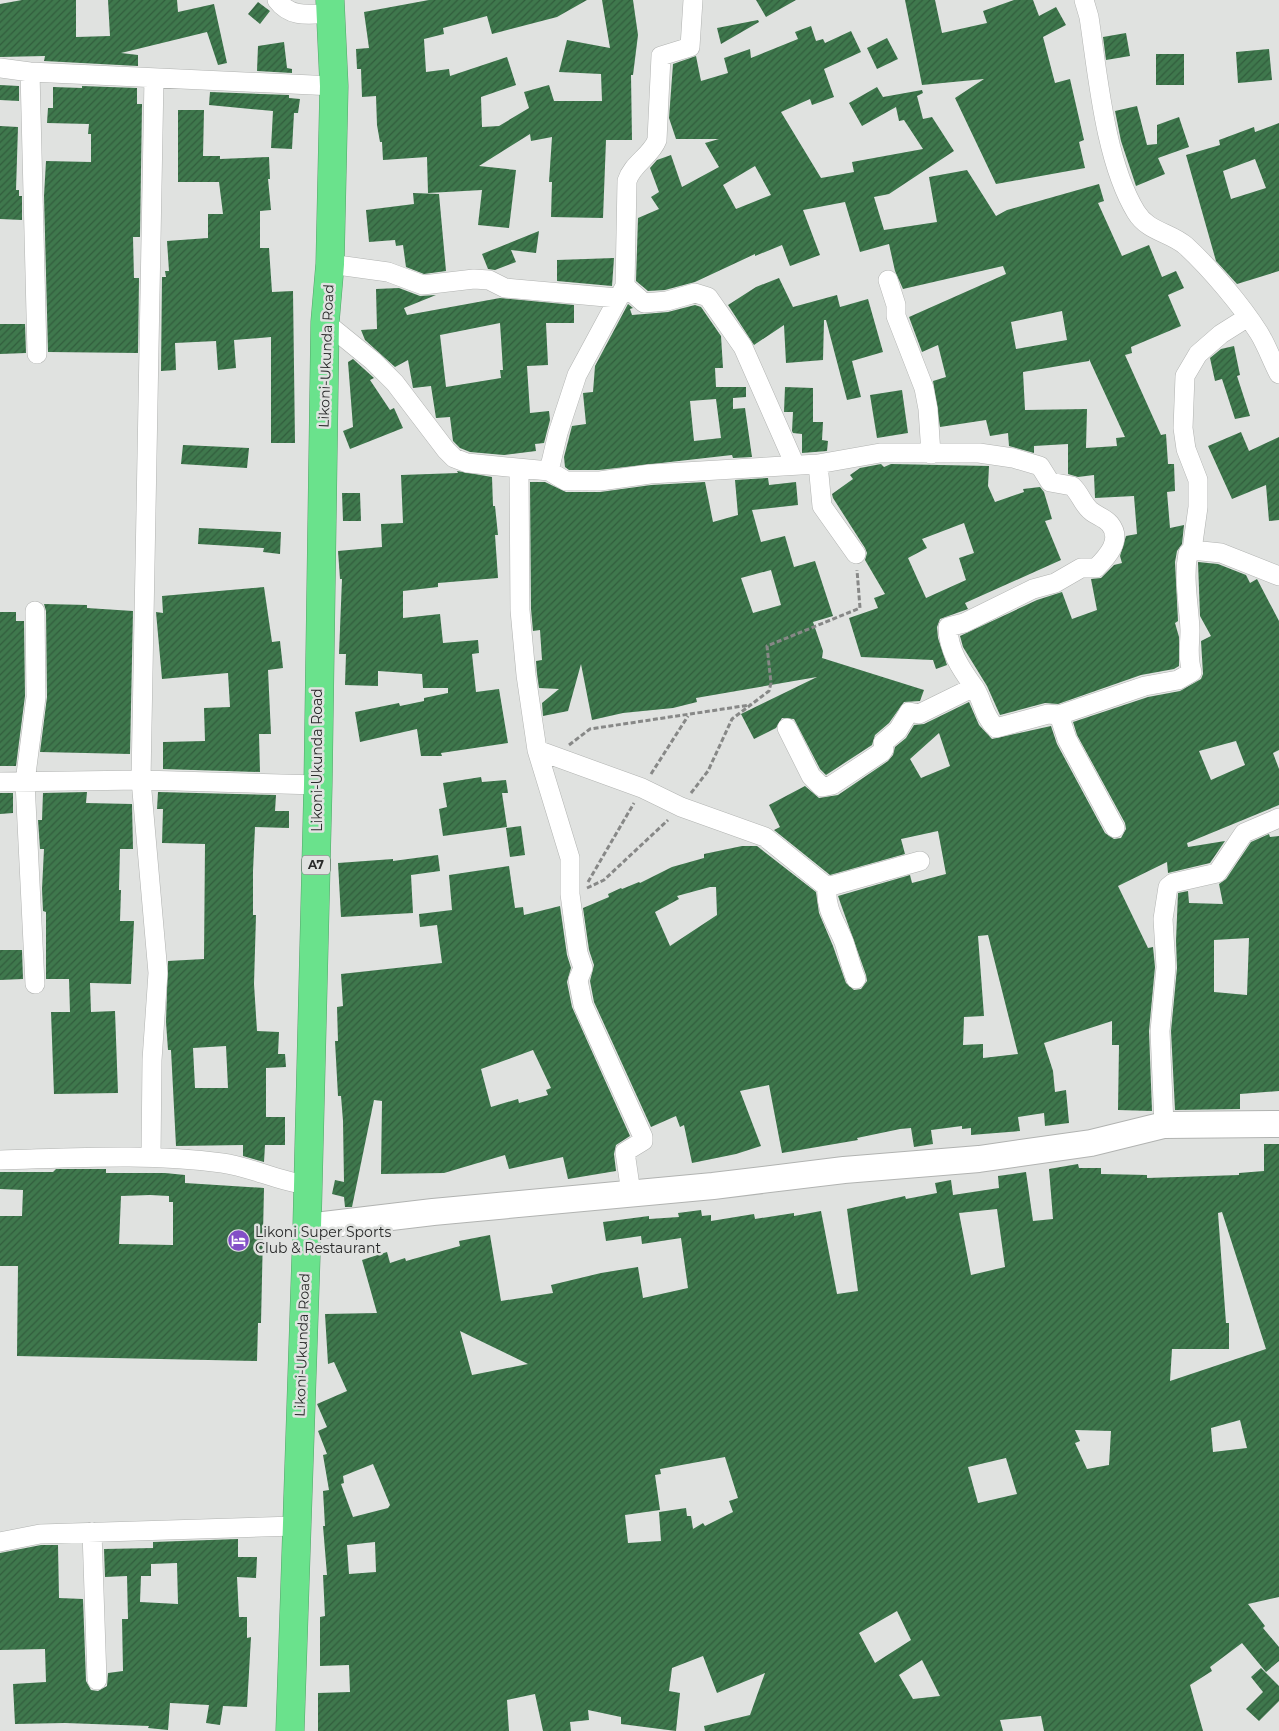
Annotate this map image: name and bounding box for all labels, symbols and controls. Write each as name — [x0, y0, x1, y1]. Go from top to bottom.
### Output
street label: Likoni-Ukunda Road — [314, 284, 338, 428]
street label: Likoni-Ukunda Road — [308, 688, 326, 832]
road number: A7 — [302, 856, 330, 874]
place label: Likoni Super Sports Club & Restaurant — [255, 1223, 391, 1257]
hotel icon: Likoni Super Sports Club & Restaurant — [227, 1228, 251, 1252]
street label: Likoni-Ukunda Road — [290, 1273, 314, 1417]

